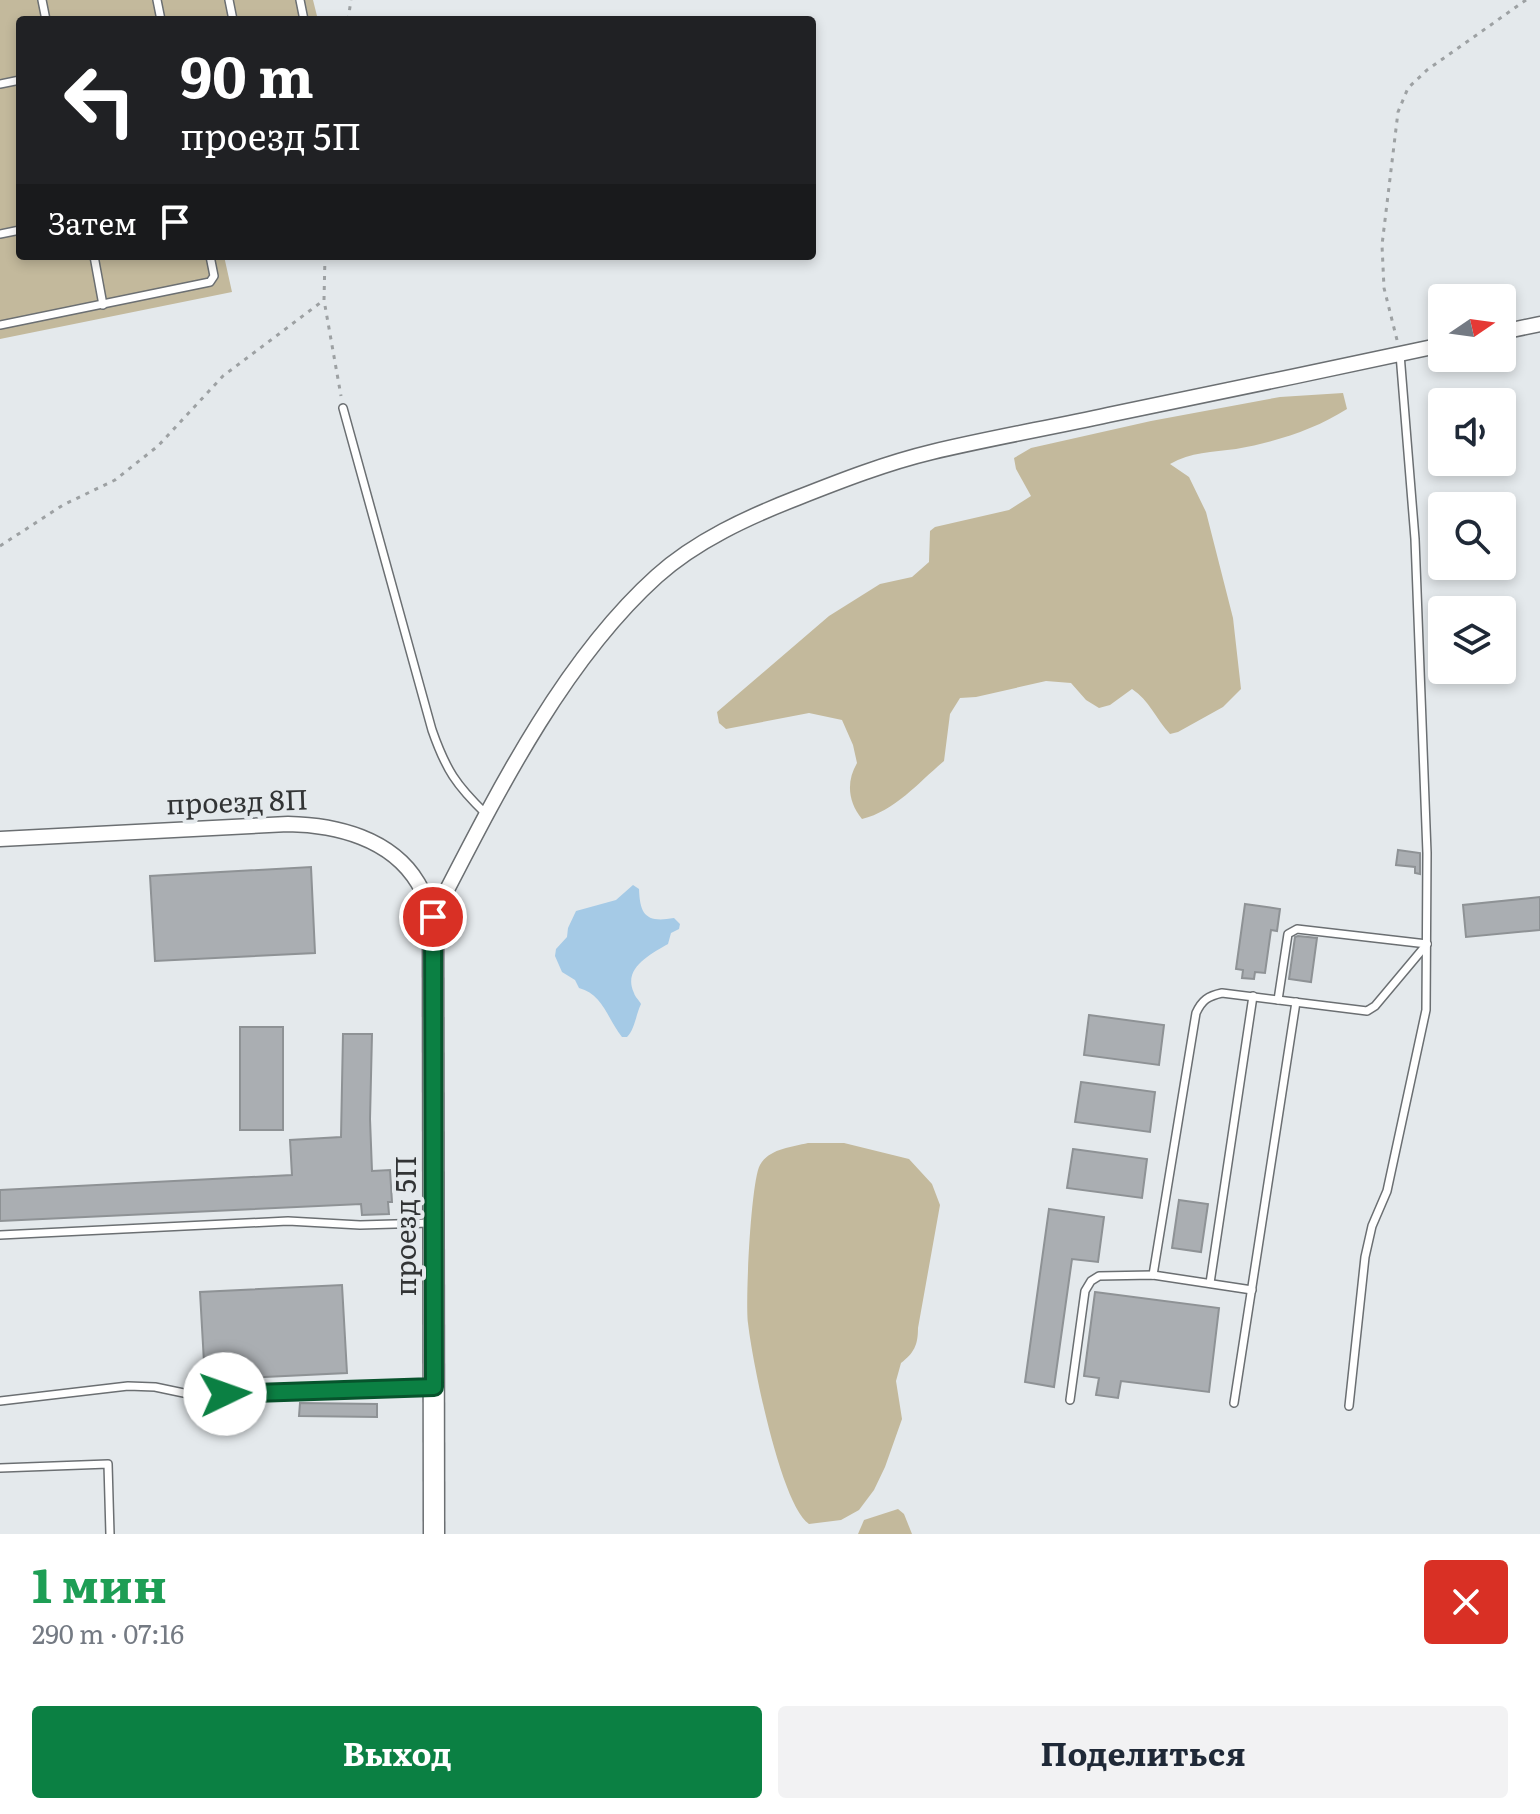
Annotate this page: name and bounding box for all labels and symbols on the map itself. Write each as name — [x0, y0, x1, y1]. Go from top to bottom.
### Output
north arrow — [1428, 284, 1516, 372]
street label: проезд 8П — [165, 777, 309, 823]
pin — [399, 883, 467, 951]
street label: проезд 5П — [383, 1155, 425, 1297]
position arrow — [183, 1352, 267, 1436]

